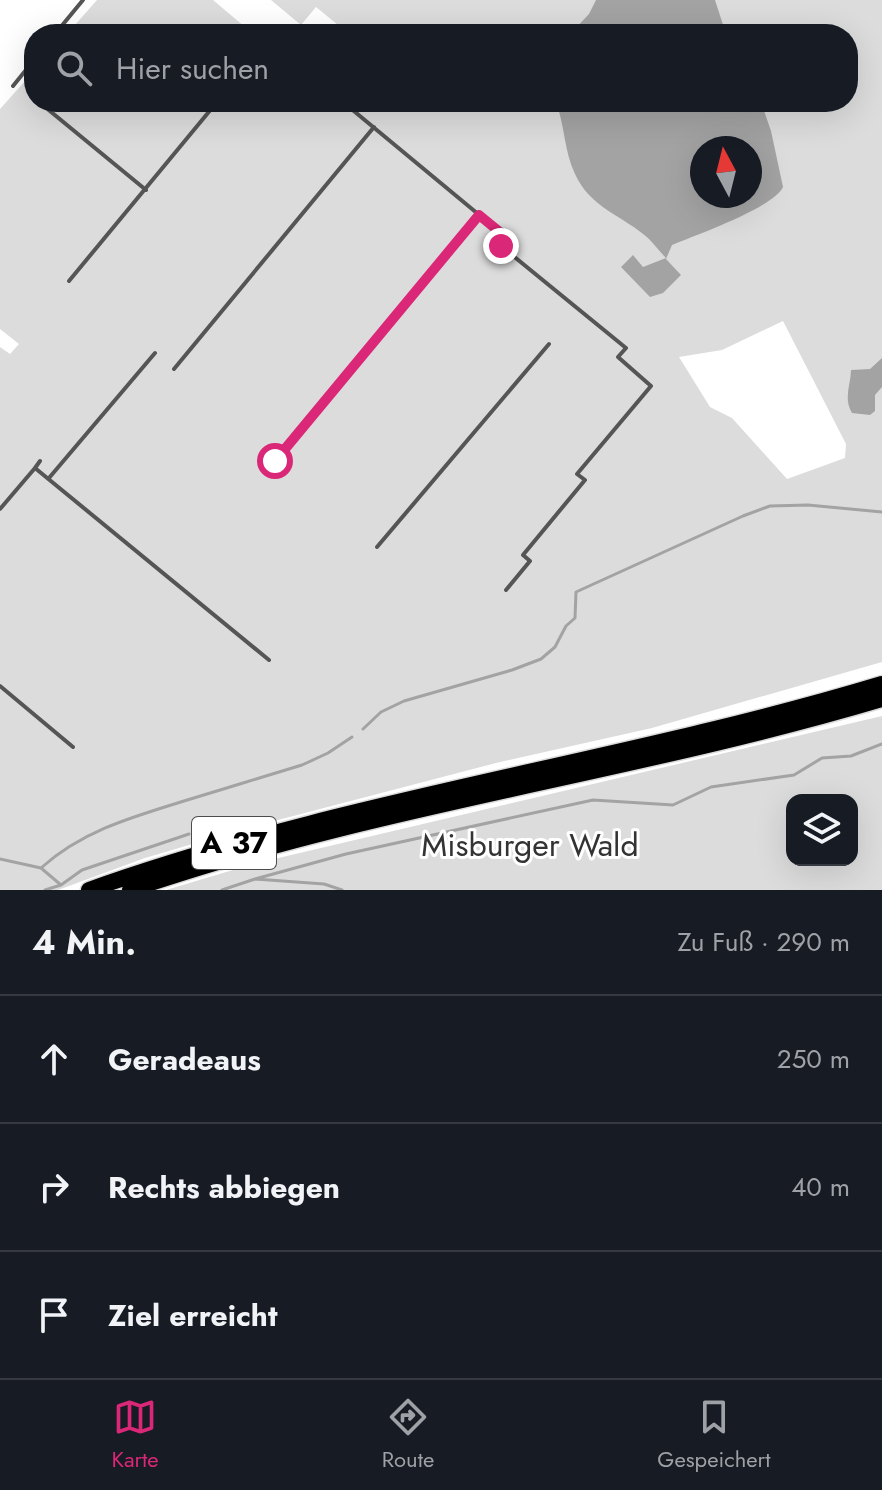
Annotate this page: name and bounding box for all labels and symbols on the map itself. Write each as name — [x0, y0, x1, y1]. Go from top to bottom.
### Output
north arrow — [690, 136, 762, 208]
route end — [483, 228, 519, 264]
route start — [257, 443, 293, 479]
road number: A 37 — [192, 817, 276, 869]
park label: Misburger Wald — [421, 822, 639, 868]

